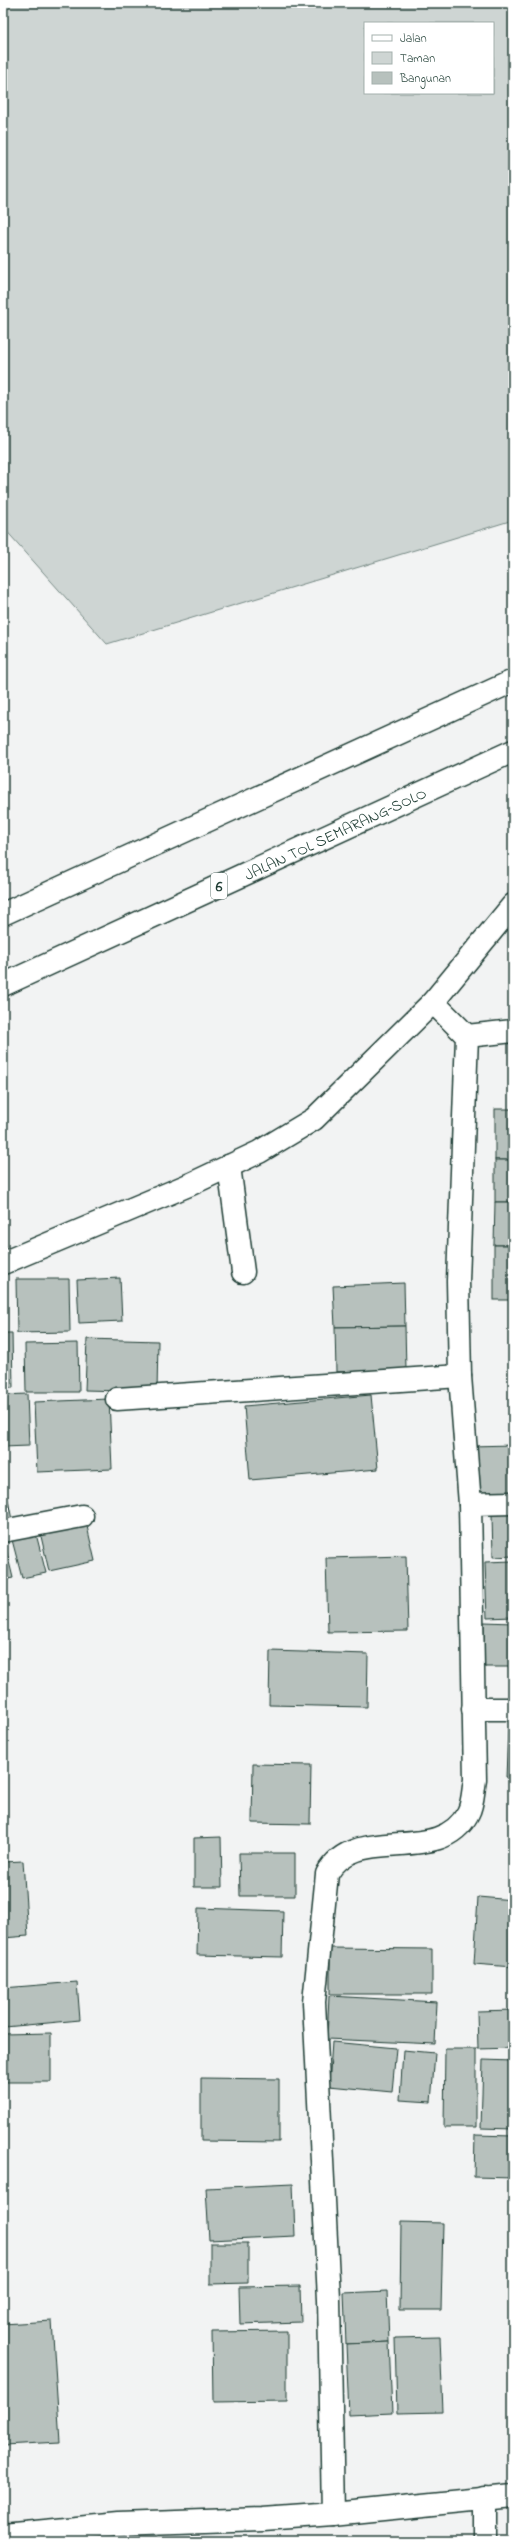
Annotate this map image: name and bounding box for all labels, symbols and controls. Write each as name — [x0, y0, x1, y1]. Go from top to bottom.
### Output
legend — [364, 22, 494, 94]
text: Jalan — [400, 30, 427, 48]
text: Taman — [400, 50, 435, 68]
text: Bangunan — [399, 70, 451, 89]
street label: JALAN TOL SEMARANG–SOLO — [241, 782, 431, 888]
road number: 6 — [211, 873, 227, 899]

